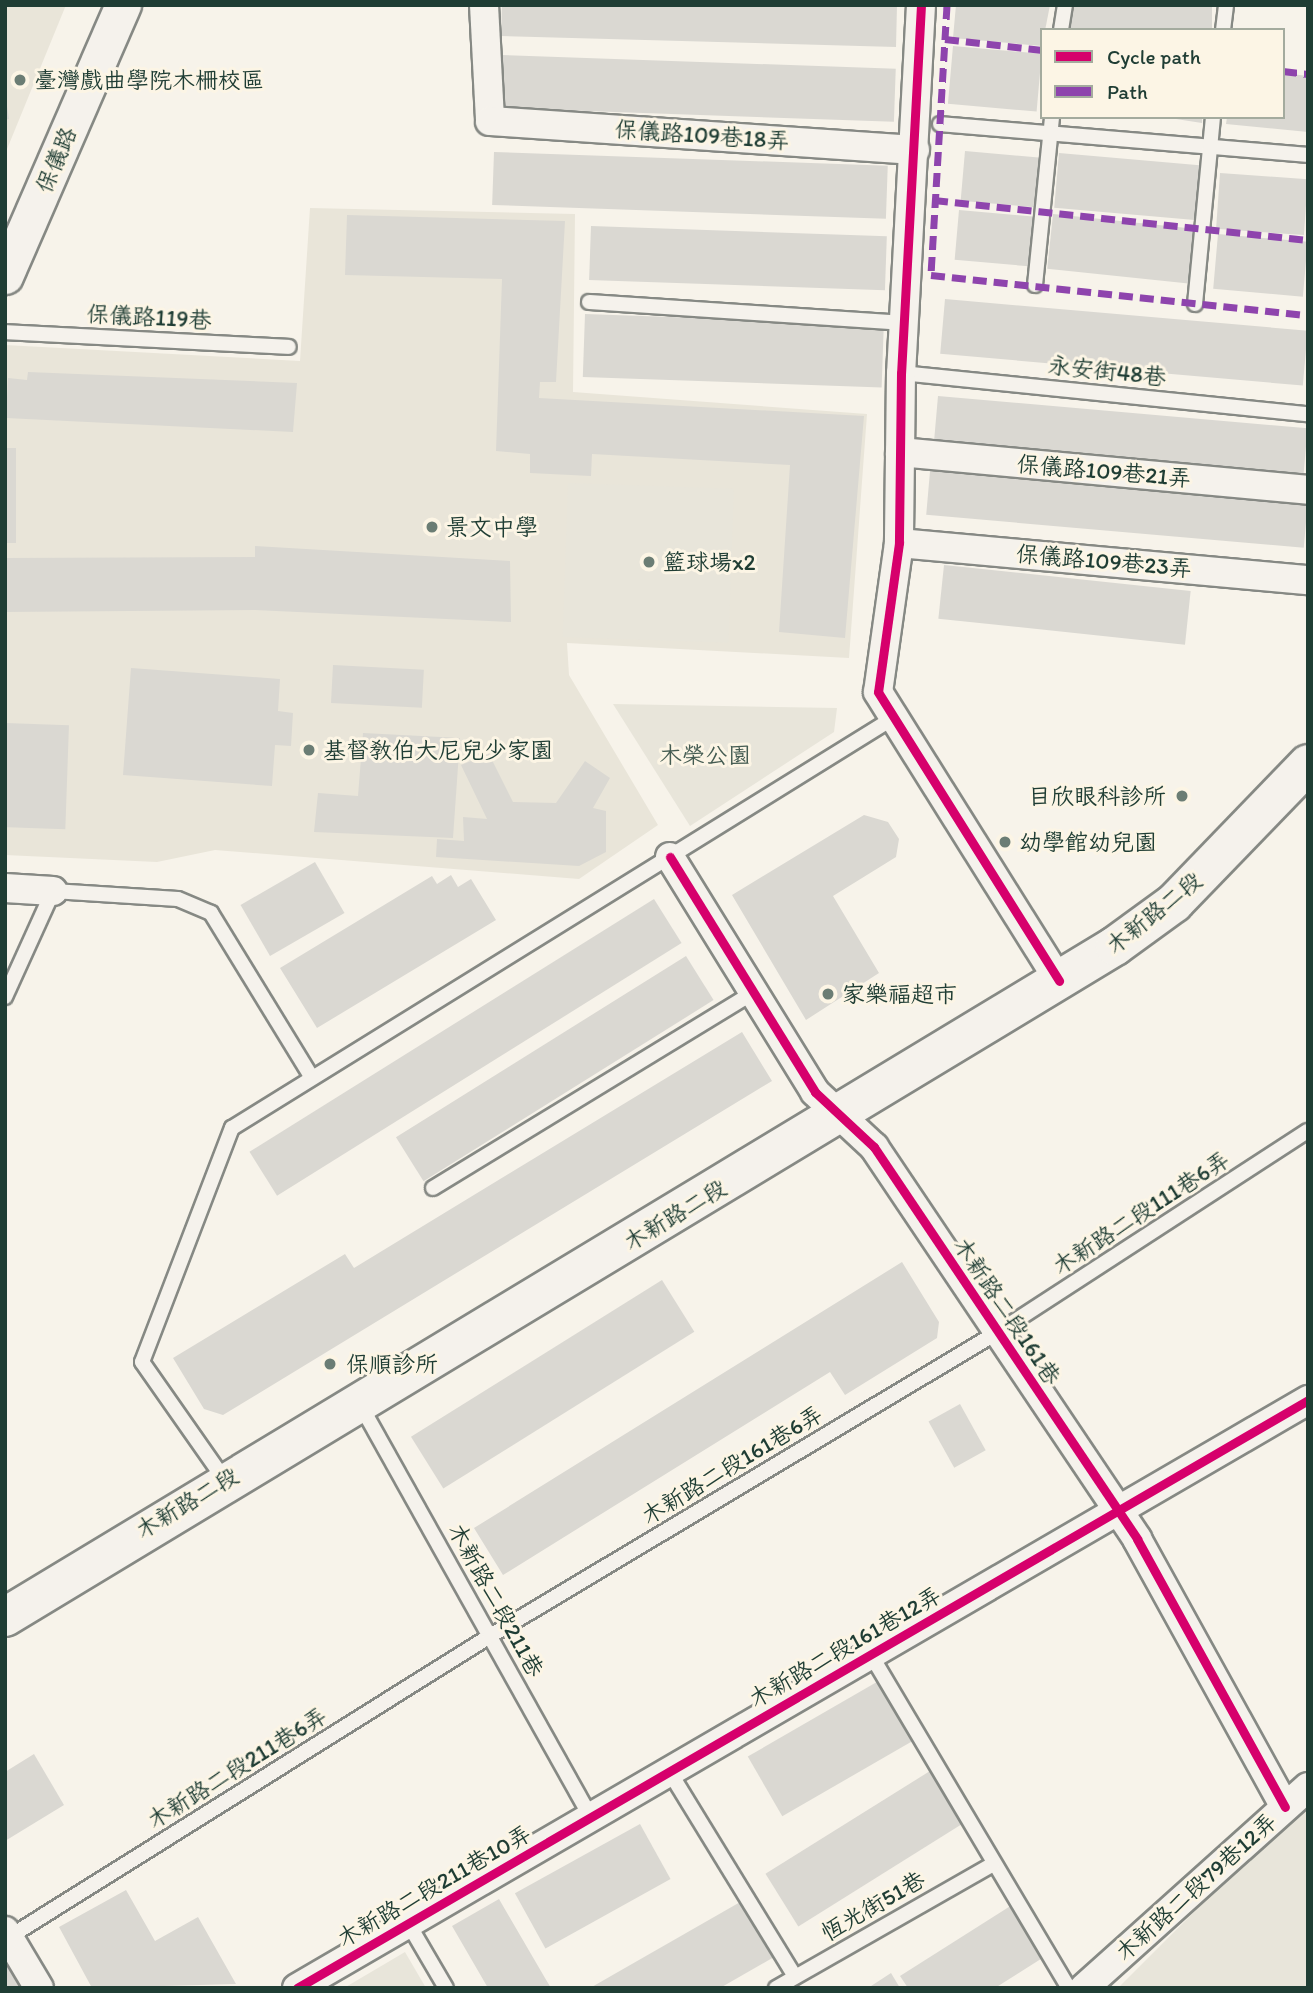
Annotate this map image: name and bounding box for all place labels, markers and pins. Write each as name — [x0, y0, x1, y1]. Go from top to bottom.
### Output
place label: 臺灣戲曲學院木柵校區 — [34, 66, 264, 94]
marker: 臺灣戲曲學院木柵校區 — [12, 72, 28, 88]
place label: 景文中學 — [446, 513, 538, 541]
marker: 景文中學 — [424, 519, 440, 535]
place label: 籃球場x2 — [663, 548, 755, 576]
marker: 籃球場x2 — [641, 554, 657, 570]
place label: 基督教伯大尼兒少家園 — [323, 736, 553, 764]
marker: 基督教伯大尼兒少家園 — [301, 742, 317, 758]
place label: 目欣眼科診所 — [1028, 782, 1166, 810]
marker: 目欣眼科診所 — [1172, 786, 1192, 806]
place label: 幼學館幼兒園 — [1019, 828, 1157, 856]
marker: 幼學館幼兒園 — [997, 834, 1013, 850]
place label: 家樂福超市 — [842, 980, 957, 1008]
marker: 家樂福超市 — [820, 986, 836, 1002]
place label: 保順診所 — [346, 1350, 438, 1378]
marker: 保順診所 — [320, 1354, 340, 1374]

